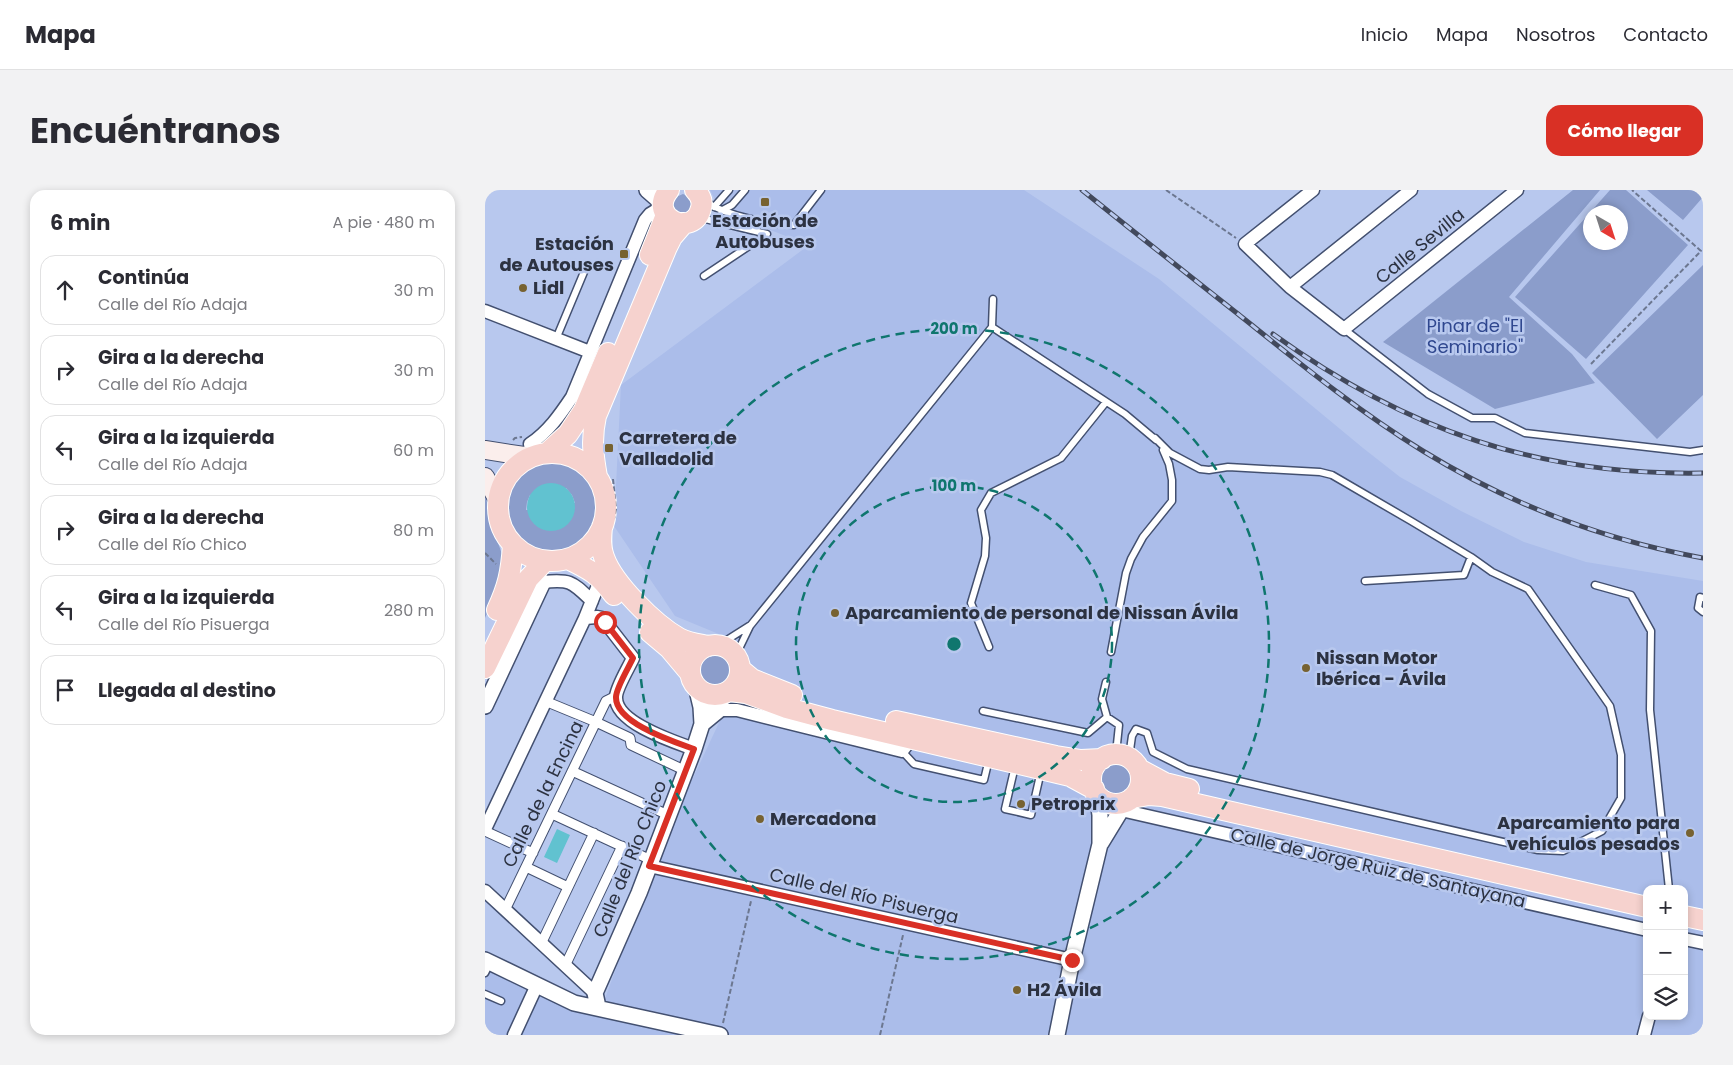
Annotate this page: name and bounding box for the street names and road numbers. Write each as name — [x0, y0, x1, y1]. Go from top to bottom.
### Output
street label: Calle Sevilla — [1370, 202, 1470, 289]
street label: Calle de la Encina — [496, 716, 589, 871]
street label: Calle del Río Chico — [587, 777, 672, 941]
street label: Calle de Jorge Ruiz de Santayana — [1228, 821, 1528, 914]
street label: Calle del Río Pisuerga — [767, 862, 961, 929]

